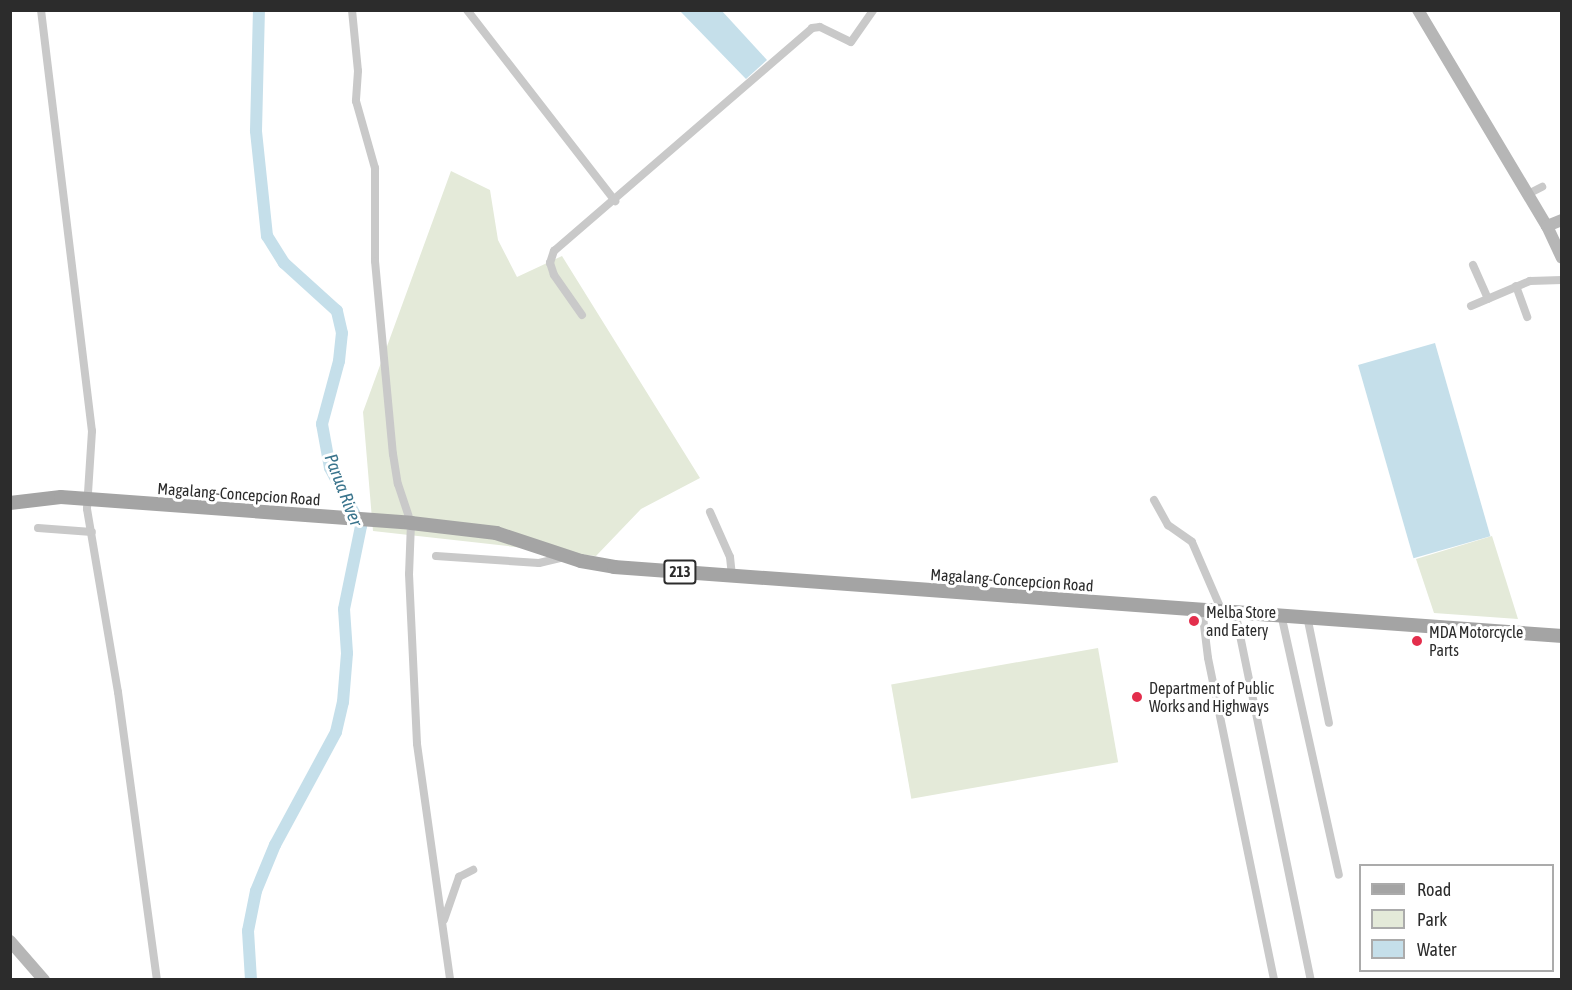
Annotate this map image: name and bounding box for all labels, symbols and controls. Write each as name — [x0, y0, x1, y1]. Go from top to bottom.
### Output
water label: Parua River — [319, 451, 367, 529]
street label: Magalang-Concepcion Road — [157, 479, 321, 509]
road number: 213 — [662, 560, 698, 584]
street label: Magalang-Concepcion Road — [930, 565, 1094, 595]
place label: Melba Store and Eatery — [1206, 602, 1276, 640]
marker: Melba Store and Eatery — [1187, 614, 1201, 628]
place label: MDA Motorcycle Parts — [1429, 622, 1523, 660]
marker: MDA Motorcycle Parts — [1410, 634, 1424, 648]
place label: Department of Public Works and Highways — [1149, 678, 1274, 716]
marker: Department of Public Works and Highways — [1130, 690, 1144, 704]
legend — [1359, 864, 1554, 972]
text: Road — [1417, 879, 1451, 900]
text: Park — [1417, 909, 1447, 930]
text: Water — [1417, 939, 1456, 960]

